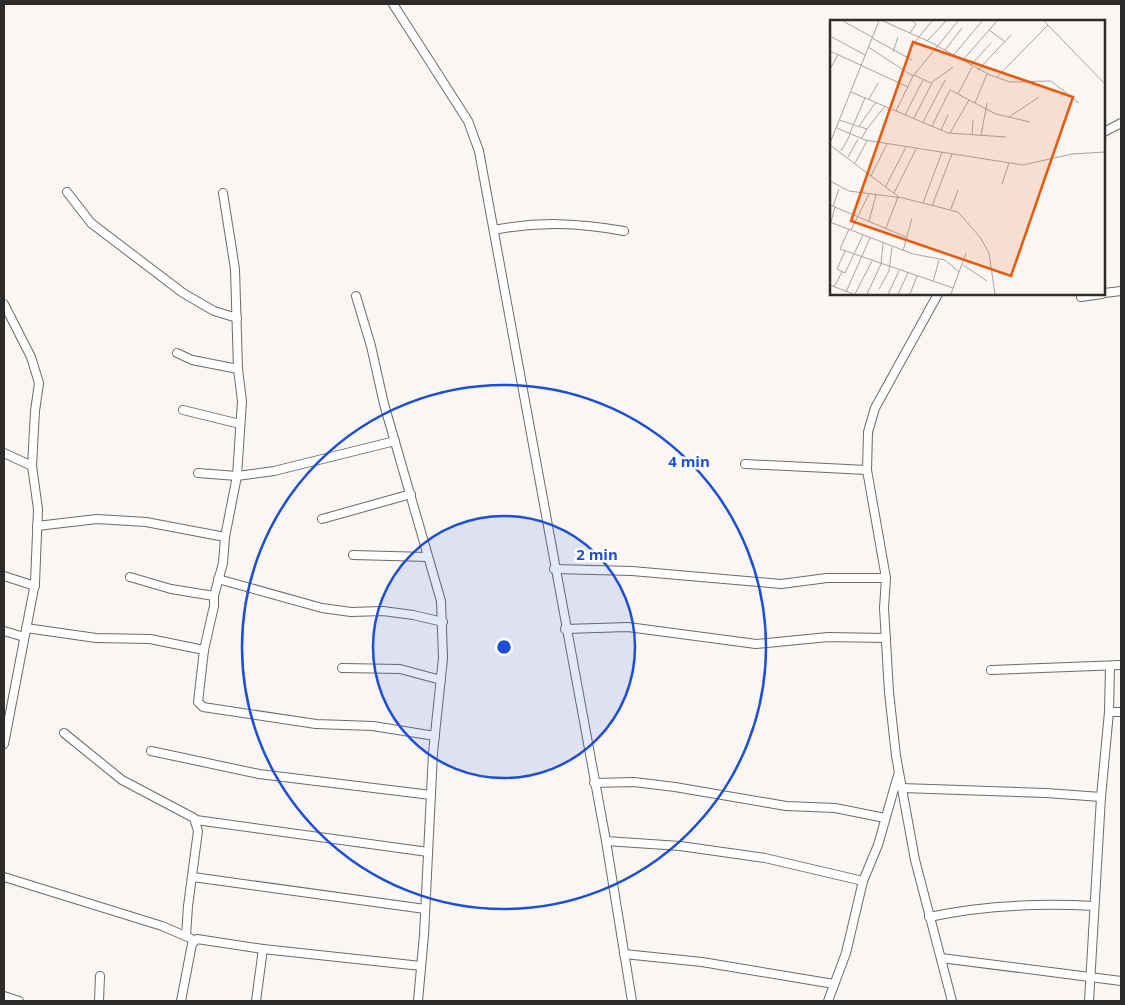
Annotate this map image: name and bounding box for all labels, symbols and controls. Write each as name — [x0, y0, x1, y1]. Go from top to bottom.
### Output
inset map — [830, 20, 1105, 295]
text: 4 min — [668, 451, 710, 471]
text: 2 min — [576, 544, 618, 564]
centre of rings — [495, 638, 513, 656]

